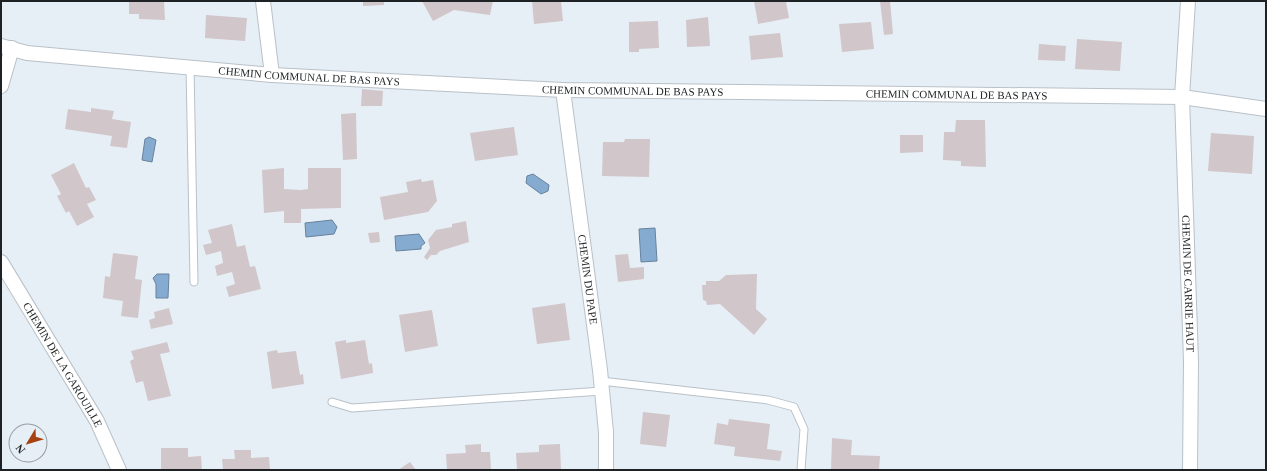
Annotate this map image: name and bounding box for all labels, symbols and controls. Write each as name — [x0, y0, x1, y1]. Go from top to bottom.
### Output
street label: CHEMIN COMMUNAL DE BAS PAYS — [218, 64, 400, 88]
street label: CHEMIN COMMUNAL DE BAS PAYS — [542, 83, 724, 98]
street label: CHEMIN COMMUNAL DE BAS PAYS — [866, 87, 1048, 101]
street label: CHEMIN DE CARRIE HAUT — [1180, 215, 1197, 353]
street label: CHEMIN DU PAPE — [576, 234, 600, 325]
street label: CHEMIN DE LA GAROUILLE — [21, 300, 105, 429]
north arrow — [8, 423, 48, 463]
text: N — [13, 442, 27, 456]

